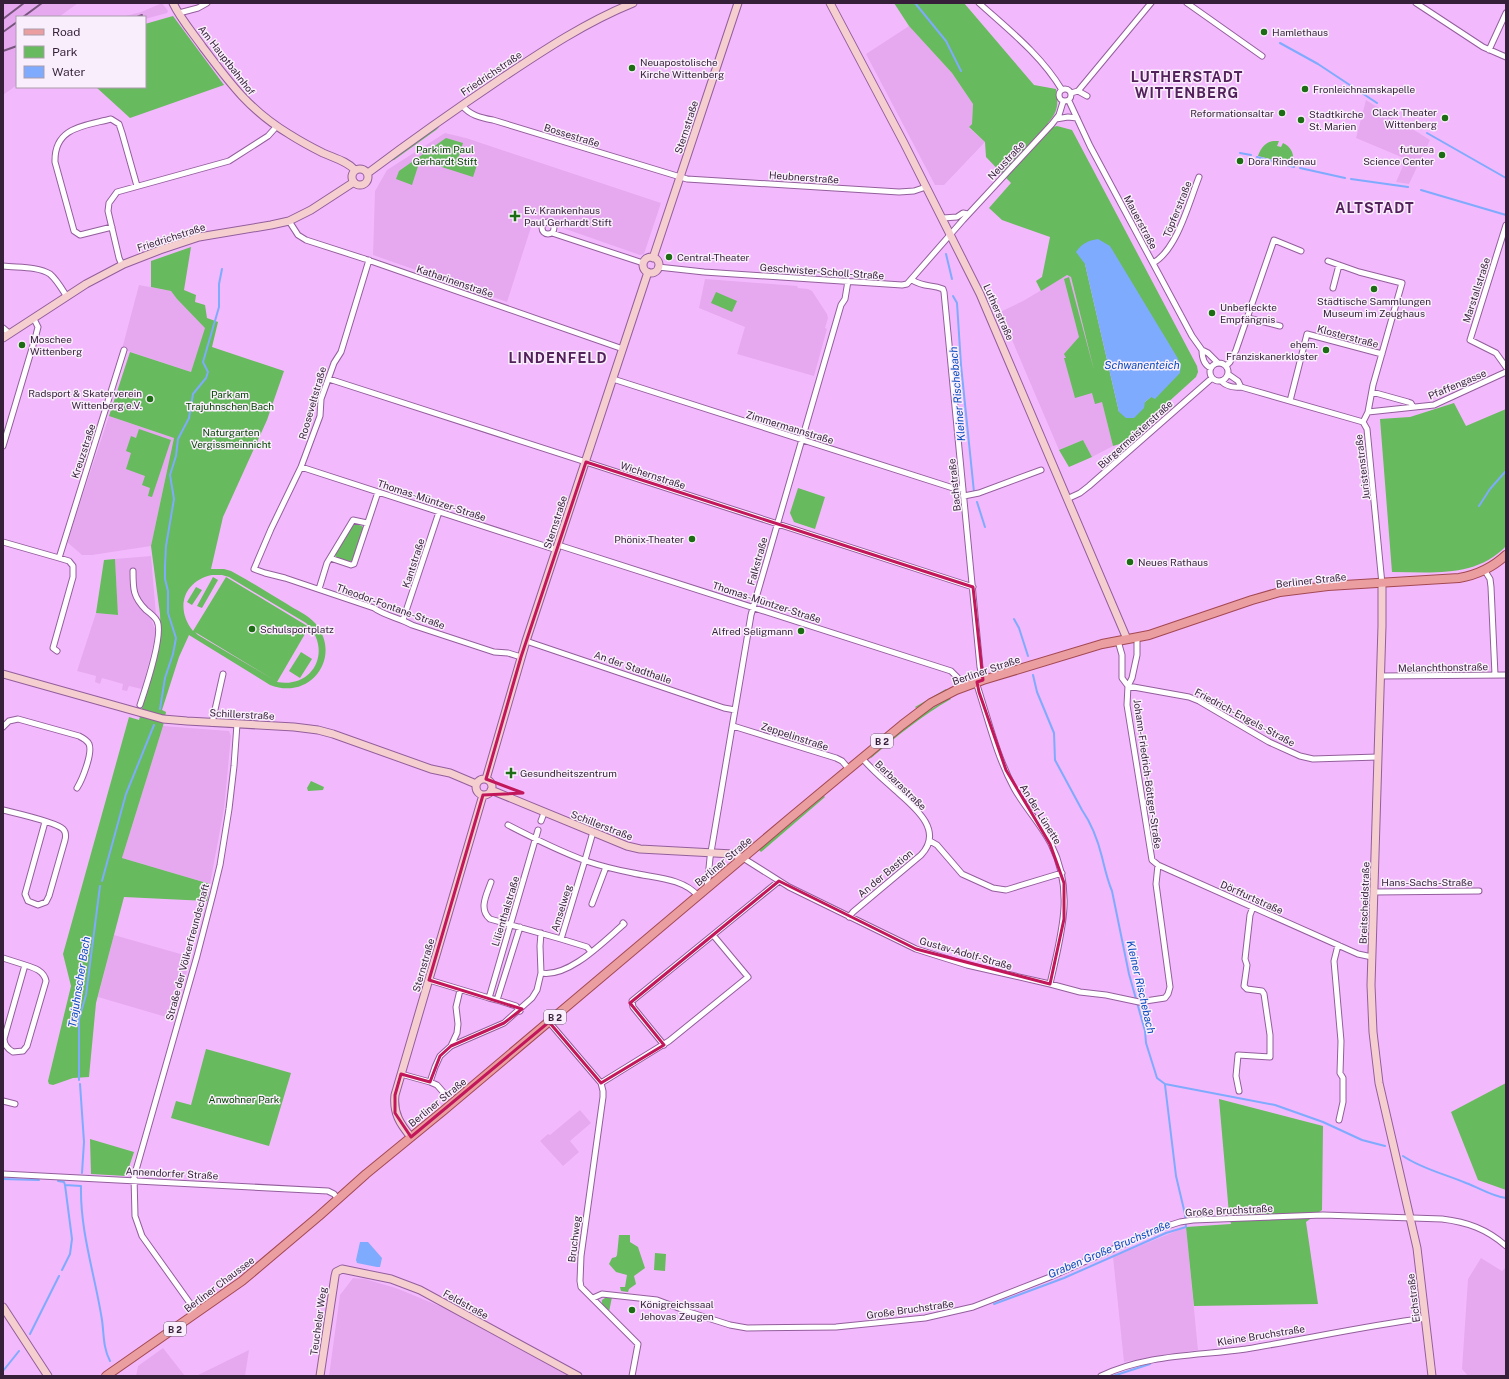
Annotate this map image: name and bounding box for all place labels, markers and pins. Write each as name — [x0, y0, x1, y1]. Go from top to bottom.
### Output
place label: Hamlethaus — [1272, 26, 1328, 38]
marker: Hamlethaus — [1259, 27, 1269, 37]
place label: Neuapostolische Kirche Wittenberg — [640, 56, 724, 80]
marker: Neuapostolische Kirche Wittenberg — [627, 63, 637, 73]
place label: Fronleichnamskapelle — [1313, 83, 1415, 95]
marker: Fronleichnamskapelle — [1300, 84, 1310, 94]
place label: Clack Theater Wittenberg — [1372, 106, 1437, 130]
place label: Reformationsaltar — [1190, 107, 1274, 119]
marker: Reformationsaltar — [1277, 108, 1287, 118]
place label: Stadtkirche St. Marien — [1309, 108, 1364, 132]
marker: Clack Theater Wittenberg — [1440, 113, 1450, 123]
marker: Stadtkirche St. Marien — [1296, 115, 1306, 125]
place label: futurea Science Center — [1363, 143, 1434, 167]
marker: futurea Science Center — [1437, 150, 1447, 160]
place label: Dora Rindenau — [1248, 155, 1316, 167]
marker: Dora Rindenau — [1235, 156, 1245, 166]
place label: Ev. Krankenhaus Paul Gerhardt Stift — [524, 204, 612, 228]
marker: Ev. Krankenhaus Paul Gerhardt Stift — [509, 210, 521, 222]
place label: Central-Theater — [677, 251, 750, 263]
marker: Central-Theater — [664, 252, 674, 262]
marker: Städtische Sammlungen Museum im Zeughaus — [1369, 284, 1379, 294]
place label: Städtische Sammlungen Museum im Zeughaus — [1317, 295, 1431, 319]
place label: Unbefleckte Empfängnis — [1220, 301, 1277, 325]
marker: Unbefleckte Empfängnis — [1207, 308, 1217, 318]
place label: Moschee Wittenberg — [30, 333, 82, 357]
place label: ehem. Franziskanerkloster — [1226, 338, 1318, 362]
marker: Moschee Wittenberg — [17, 340, 27, 350]
marker: ehem. Franziskanerkloster — [1321, 345, 1331, 355]
place label: Radsport & Skaterverein Wittenberg e.V. — [28, 387, 142, 411]
marker: Radsport & Skaterverein Wittenberg e.V. — [145, 394, 155, 404]
place label: Phönix-Theater — [614, 533, 684, 545]
marker: Phönix-Theater — [687, 534, 697, 544]
place label: Neues Rathaus — [1138, 556, 1208, 568]
marker: Neues Rathaus — [1125, 557, 1135, 567]
place label: Schulsportplatz — [260, 623, 334, 635]
marker: Schulsportplatz — [247, 624, 257, 634]
place label: Alfred Seligmann — [712, 625, 793, 637]
marker: Alfred Seligmann — [796, 626, 806, 636]
marker: Gesundheitszentrum — [505, 767, 517, 779]
place label: Gesundheitszentrum — [520, 767, 617, 779]
place label: Königreichssaal Jehovas Zeugen — [640, 1298, 714, 1322]
marker: Königreichssaal Jehovas Zeugen — [627, 1305, 637, 1315]

